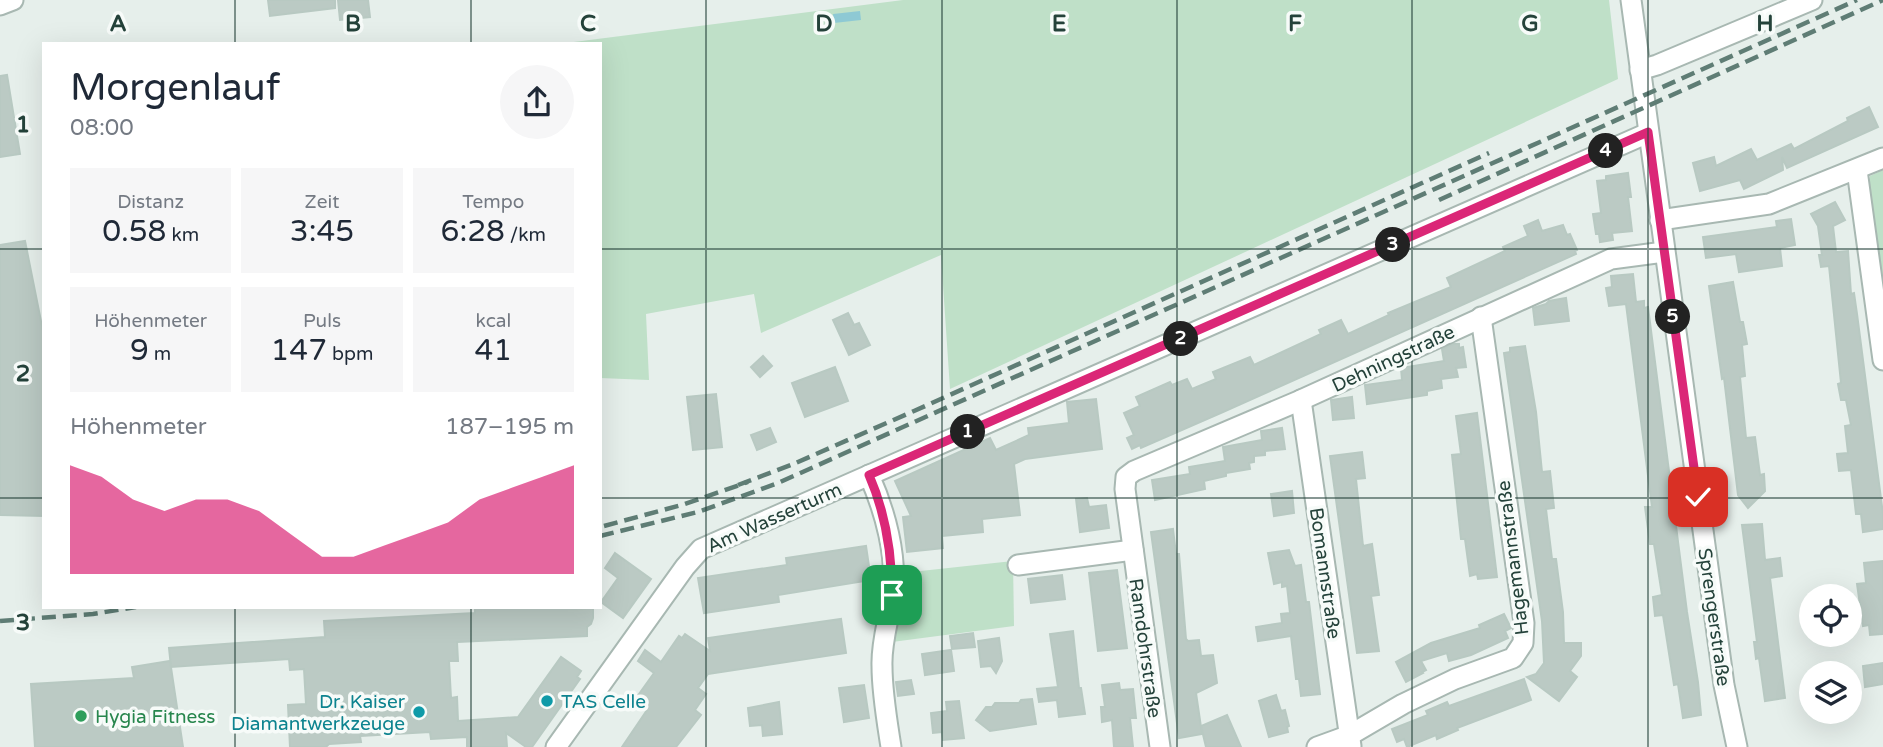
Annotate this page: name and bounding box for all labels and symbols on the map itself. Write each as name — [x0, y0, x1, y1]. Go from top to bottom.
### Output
text: A — [109, 10, 127, 38]
text: B — [345, 10, 361, 38]
text: C — [580, 10, 596, 38]
text: D — [815, 10, 833, 38]
text: E — [1052, 10, 1066, 38]
text: F — [1288, 10, 1302, 38]
text: G — [1521, 10, 1539, 38]
text: H — [1756, 10, 1774, 38]
text: 1 — [16, 111, 30, 139]
pin: 4 — [1588, 134, 1624, 168]
pin: 3 — [1376, 228, 1410, 262]
pin: 5 — [1656, 300, 1690, 334]
street label: Dehningstraße — [1329, 321, 1458, 397]
pin: 2 — [1164, 322, 1198, 356]
text: 2 — [16, 360, 30, 388]
pin: 1 — [950, 414, 986, 450]
pin — [1668, 467, 1728, 527]
street label: Am Wasserturm — [704, 478, 845, 558]
street label: Hagemannstraße — [1493, 479, 1533, 636]
street label: Bomannstraße — [1305, 506, 1345, 640]
street label: Sprengerstraße — [1693, 547, 1735, 688]
pin — [862, 565, 922, 625]
street label: Ramdohrstraße — [1124, 577, 1166, 719]
text: 3 — [16, 609, 30, 637]
place label: Dr. Kaiser Diamantwerkzeuge — [231, 691, 406, 735]
place label: TAS Celle — [561, 691, 646, 713]
marker: TAS Celle — [539, 693, 555, 709]
marker: Dr. Kaiser Diamantwerkzeuge — [411, 704, 427, 720]
place label: Hygia Fitness — [95, 706, 215, 728]
marker: Hygia Fitness — [73, 708, 89, 724]

